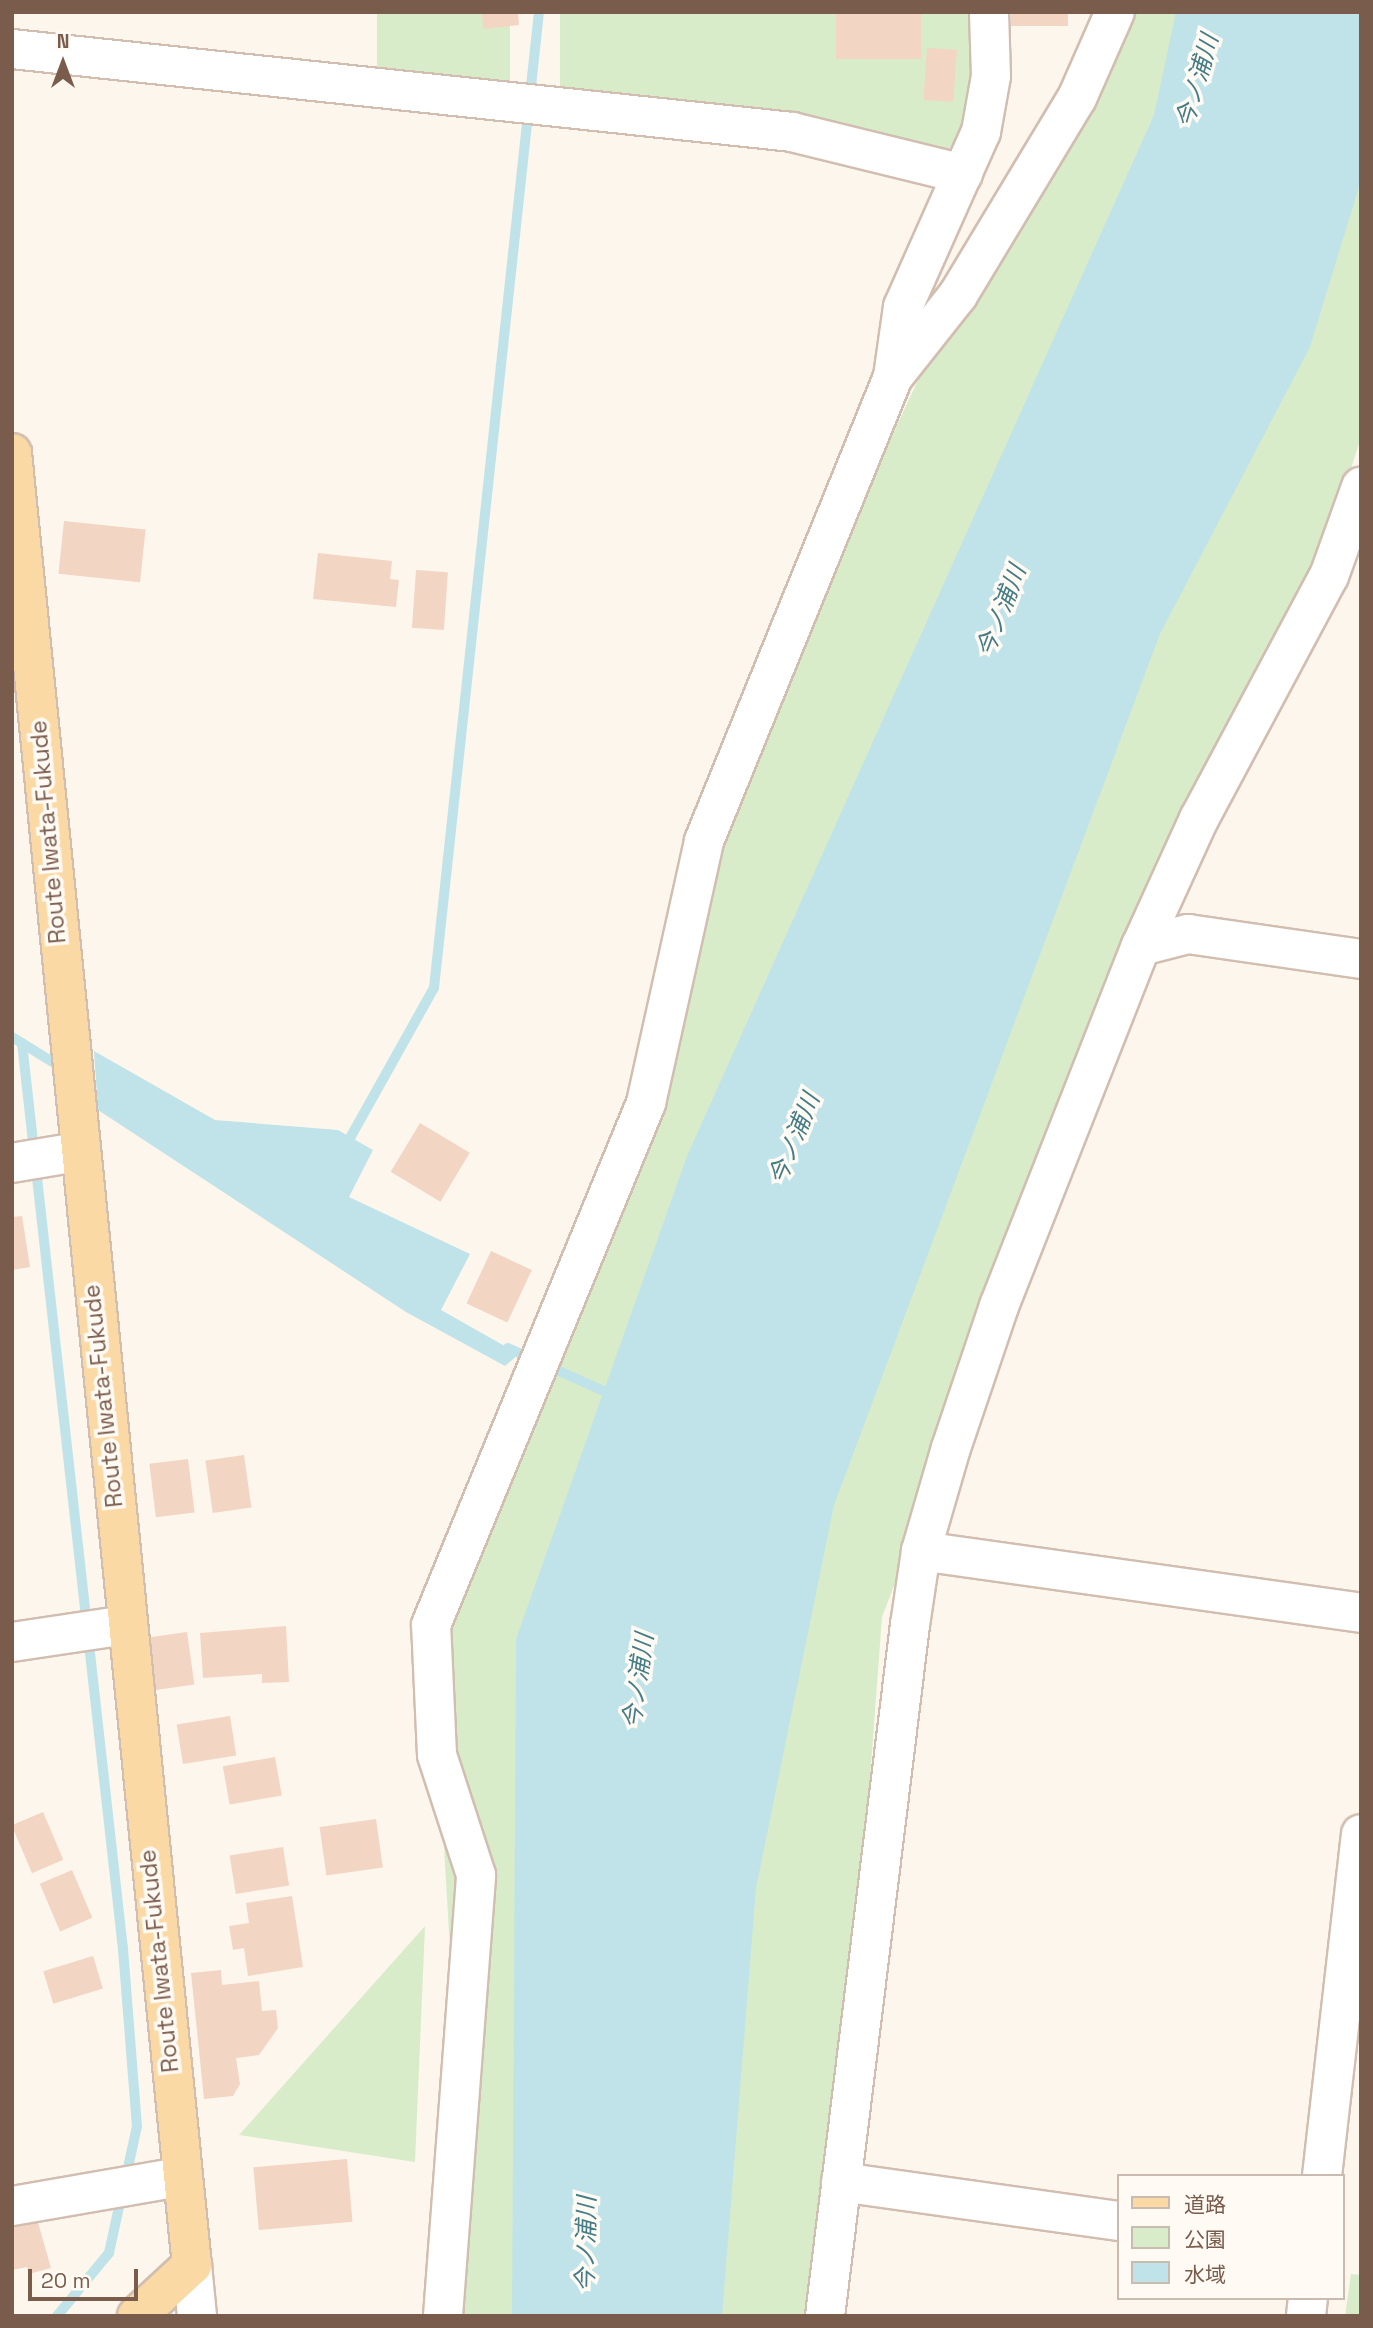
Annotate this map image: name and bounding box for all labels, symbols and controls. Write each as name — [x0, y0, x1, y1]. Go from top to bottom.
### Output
north arrow — [28, 28, 98, 98]
text: N — [57, 29, 69, 54]
water label: 今ノ浦川 — [1170, 31, 1224, 131]
water label: 今ノ浦川 — [970, 561, 1032, 661]
street label: Route Iwata-Fukude — [24, 719, 72, 945]
water label: 今ノ浦川 — [763, 1089, 825, 1189]
street label: Route Iwata-Fukude — [78, 1283, 128, 1509]
water label: 今ノ浦川 — [617, 1631, 659, 1731]
street label: Route Iwata-Fukude — [134, 1848, 184, 2074]
legend — [1118, 2174, 1345, 2300]
text: 道路 — [1184, 2191, 1226, 2218]
water label: 今ノ浦川 — [571, 2196, 601, 2292]
text: 公園 — [1184, 2226, 1226, 2253]
scale bar — [32, 2254, 142, 2298]
text: 水域 — [1184, 2261, 1226, 2288]
text: 20 m — [41, 2267, 91, 2294]

